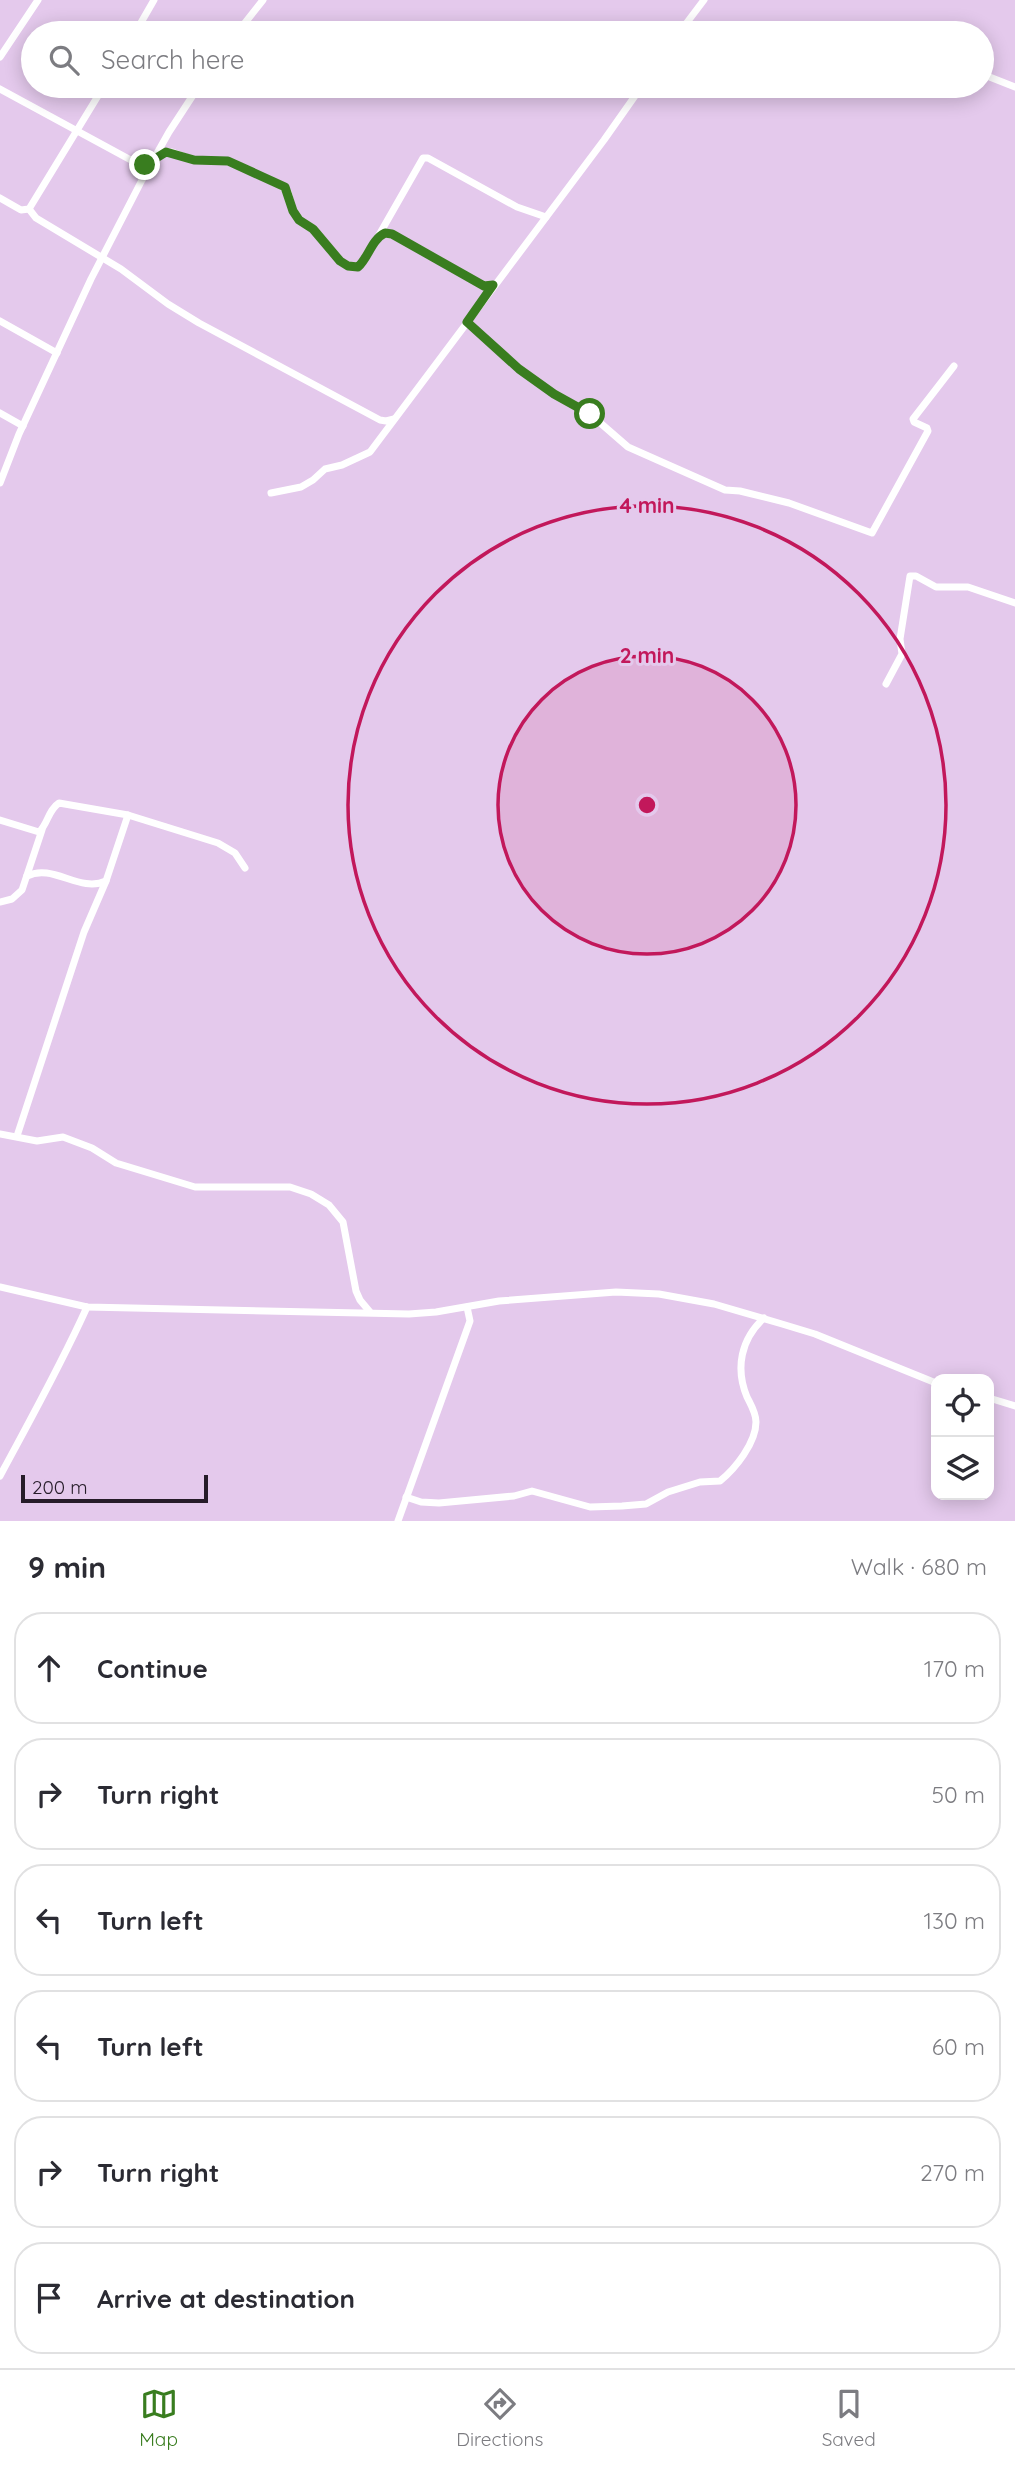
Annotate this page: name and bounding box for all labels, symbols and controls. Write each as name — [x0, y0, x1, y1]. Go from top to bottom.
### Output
search box — [21, 21, 994, 98]
icon: search — [45, 41, 83, 79]
text: Search here — [101, 43, 245, 76]
route end — [129, 149, 160, 180]
route start — [574, 398, 605, 429]
text: 4 min — [619, 492, 675, 518]
text: 2 min — [620, 642, 674, 668]
centre of rings — [635, 793, 659, 817]
map controls — [931, 1374, 994, 1500]
button: locate — [931, 1374, 994, 1437]
button: layers — [931, 1437, 994, 1500]
scale bar — [21, 1472, 208, 1504]
text: 200 m — [32, 1475, 88, 1499]
text: 9 min — [28, 1548, 106, 1586]
text: Walk · 680 m — [851, 1552, 987, 1581]
icon: ahead — [30, 1649, 68, 1687]
text: Continue — [97, 1652, 208, 1685]
text: 170 m — [924, 1654, 985, 1683]
icon: right — [30, 1775, 68, 1813]
text: Turn right — [97, 1778, 219, 1811]
text: 50 m — [932, 1780, 985, 1809]
icon: left — [30, 1901, 68, 1939]
text: Turn left — [97, 1904, 204, 1937]
text: 130 m — [923, 1906, 985, 1935]
icon: left — [30, 2027, 68, 2065]
text: Turn left — [97, 2030, 204, 2063]
text: 60 m — [932, 2032, 985, 2061]
icon: right — [30, 2153, 68, 2191]
text: Turn right — [97, 2156, 219, 2189]
text: 270 m — [920, 2158, 985, 2187]
icon: arrive — [30, 2279, 68, 2317]
text: Arrive at destination — [97, 2282, 355, 2315]
tab: Map — [139, 2385, 178, 2451]
tab: Directions — [456, 2385, 543, 2451]
tab: Saved — [822, 2385, 876, 2451]

